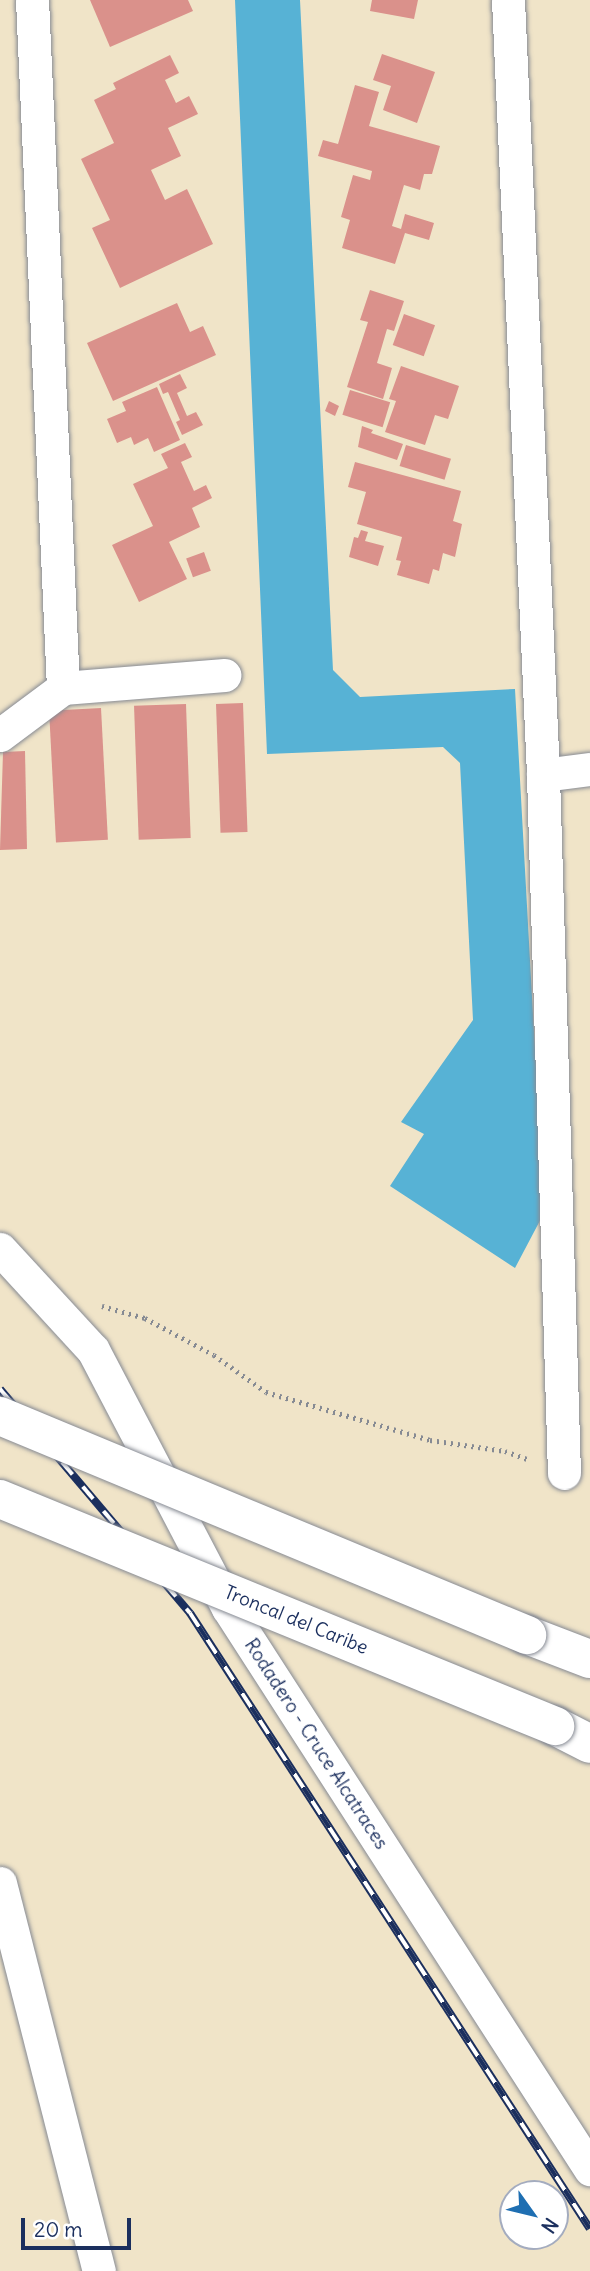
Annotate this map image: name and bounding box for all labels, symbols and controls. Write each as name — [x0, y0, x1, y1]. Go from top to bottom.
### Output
street label: Troncal del Caribe — [221, 1581, 371, 1659]
street label: Rodadero - Cruce Alcatraces — [239, 1635, 393, 1853]
north arrow — [499, 2180, 569, 2250]
scale bar — [24, 2204, 135, 2248]
text: N — [536, 2213, 563, 2238]
text: 20 m — [34, 2216, 83, 2243]

